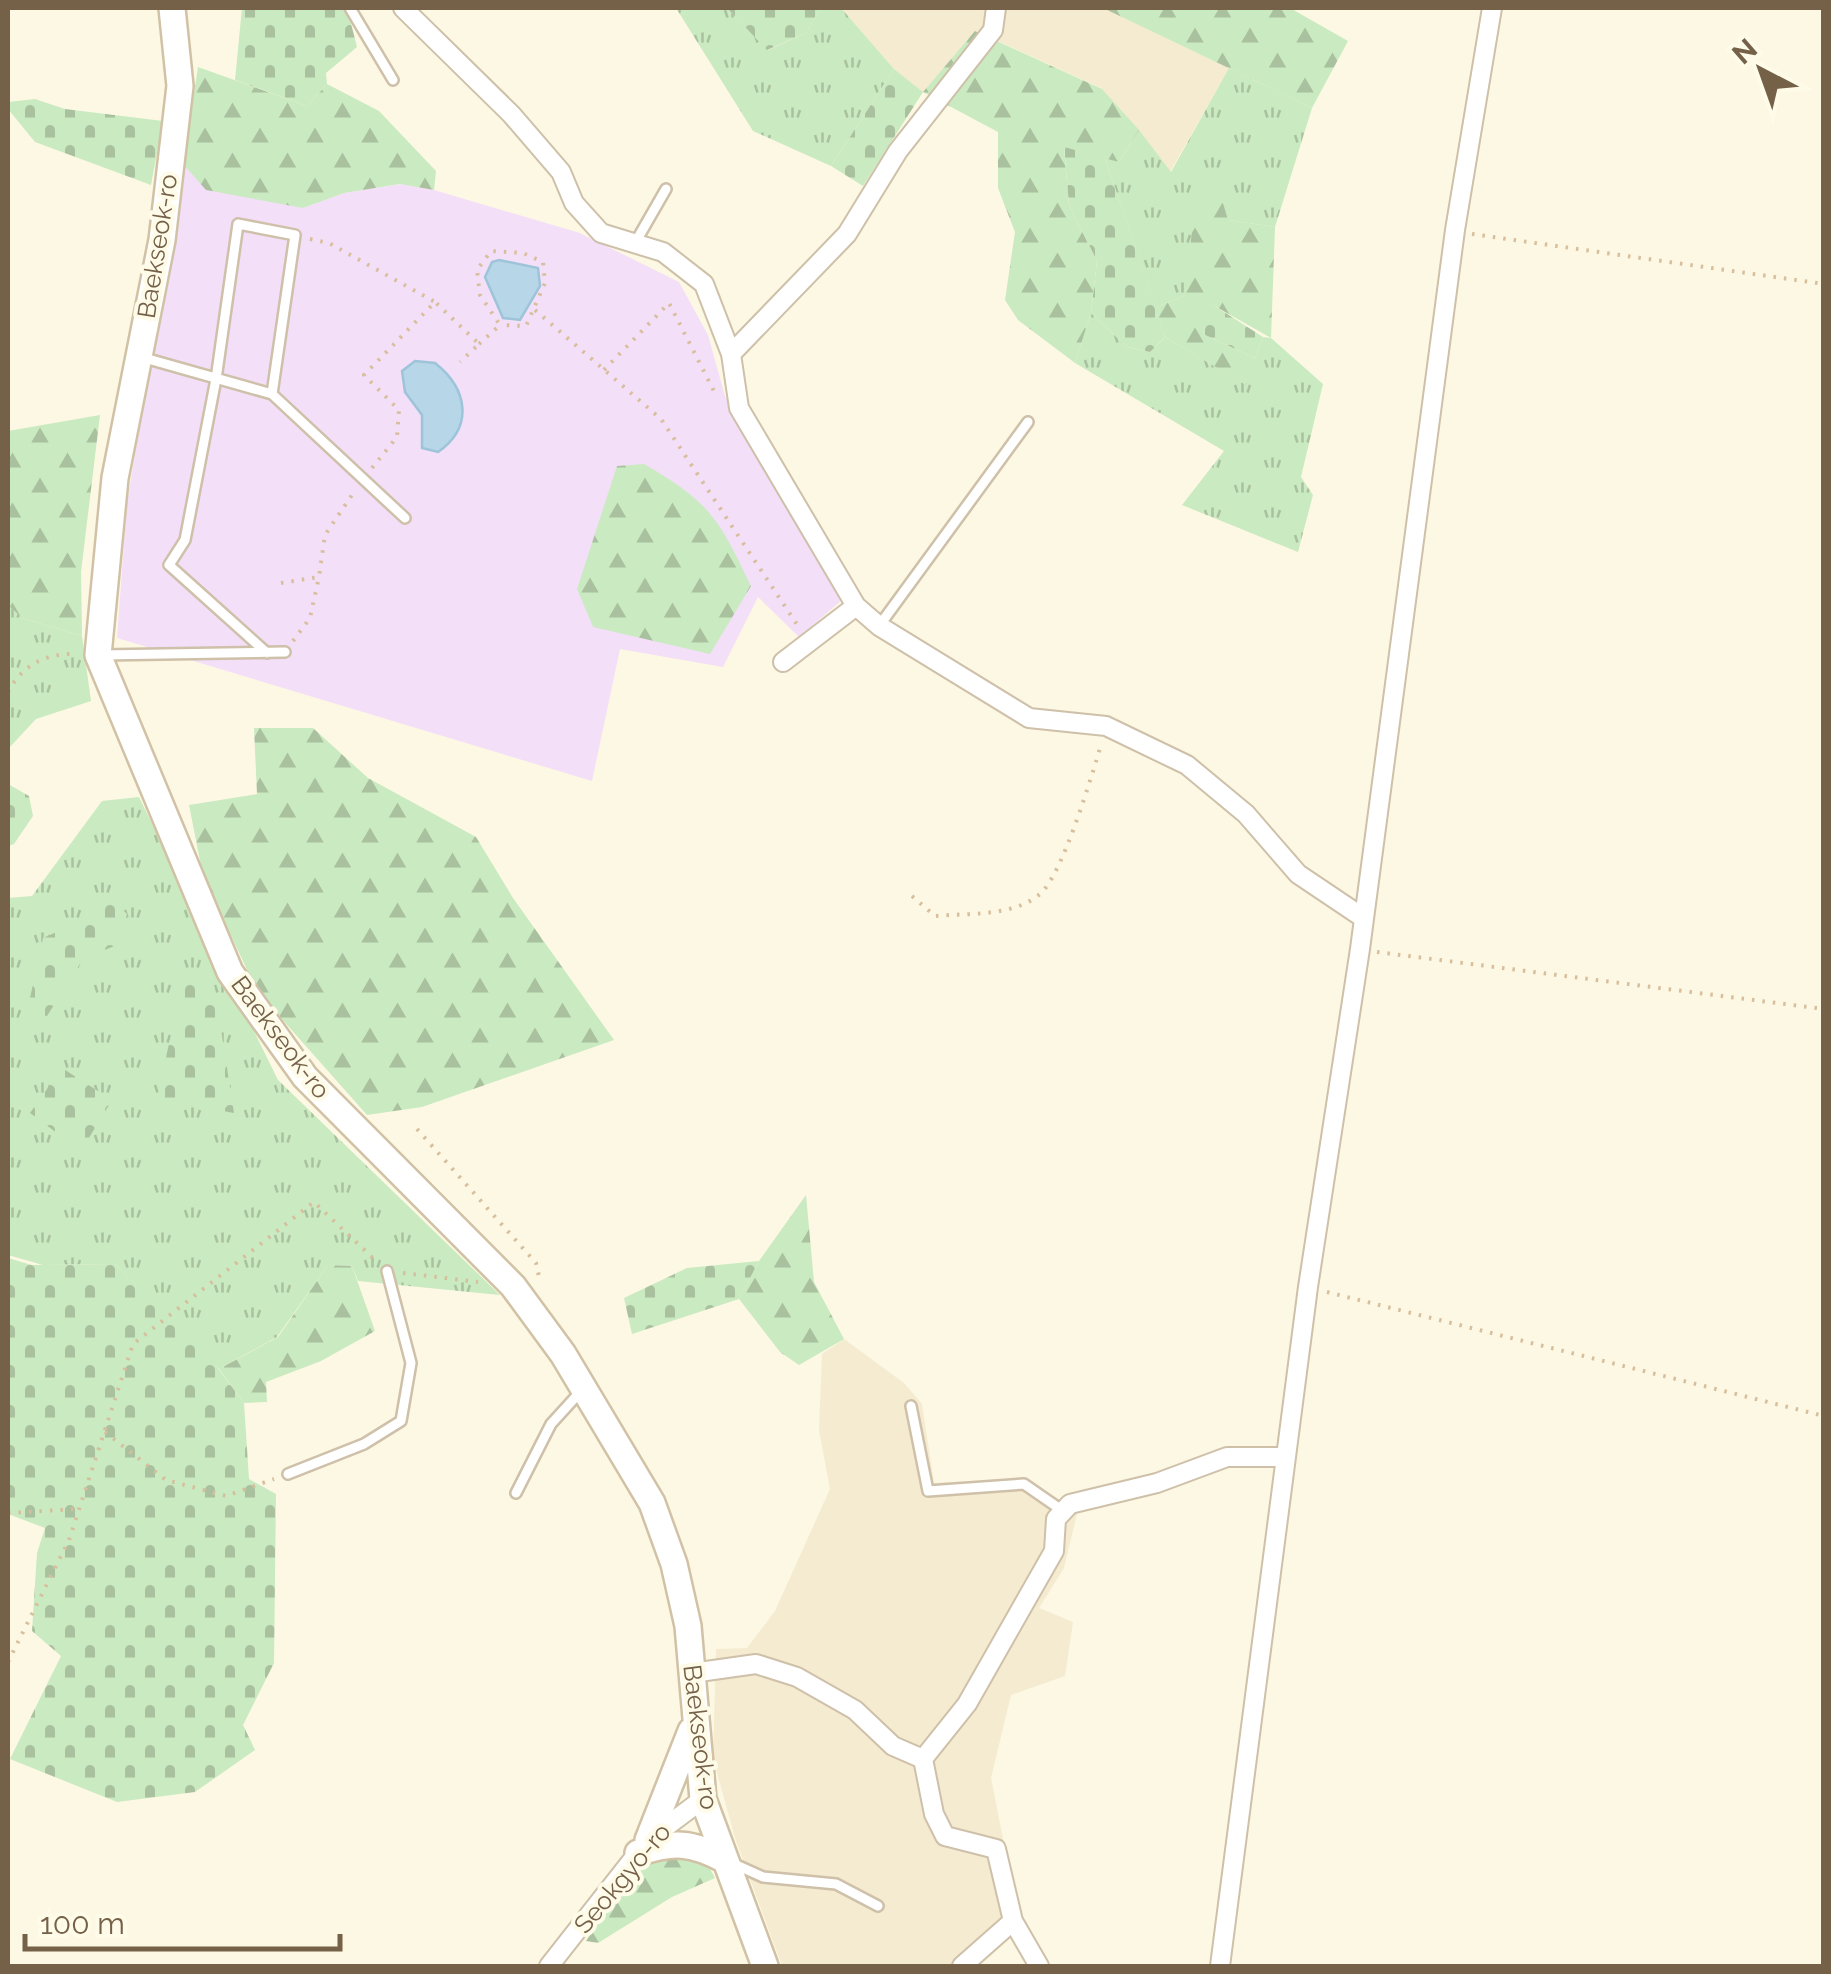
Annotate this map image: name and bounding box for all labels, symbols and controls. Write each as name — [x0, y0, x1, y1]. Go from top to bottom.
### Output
north arrow — [1711, 20, 1811, 120]
text: N — [1726, 32, 1764, 71]
street label: Baekseok-ro — [131, 172, 183, 320]
street label: Baekseok-ro — [225, 970, 337, 1104]
street label: Baekseok-ro — [677, 1663, 725, 1811]
street label: Seokgyo-ro — [567, 1817, 677, 1939]
scale bar — [25, 1889, 340, 1951]
text: 100 m — [40, 1906, 125, 1941]

